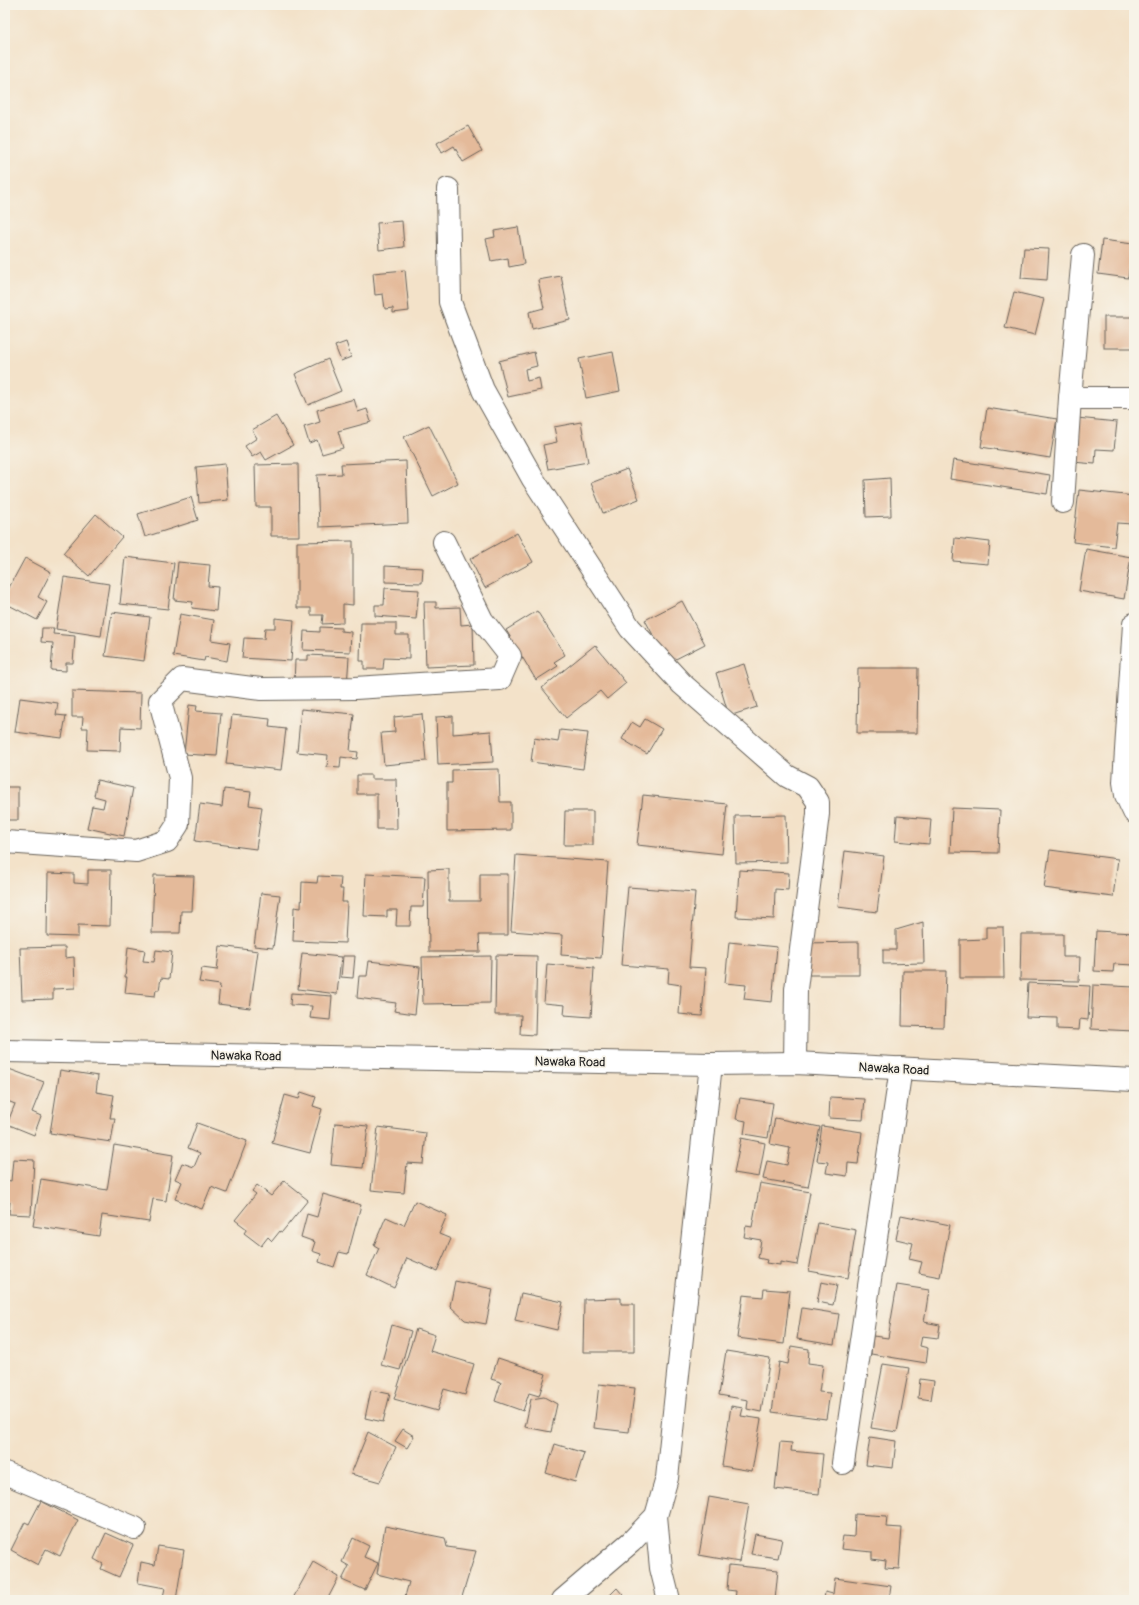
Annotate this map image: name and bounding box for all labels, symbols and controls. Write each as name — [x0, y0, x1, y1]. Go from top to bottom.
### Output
street label: Nawaka Road — [210, 1047, 282, 1065]
street label: Nawaka Road — [534, 1053, 606, 1071]
street label: Nawaka Road — [858, 1059, 930, 1079]

